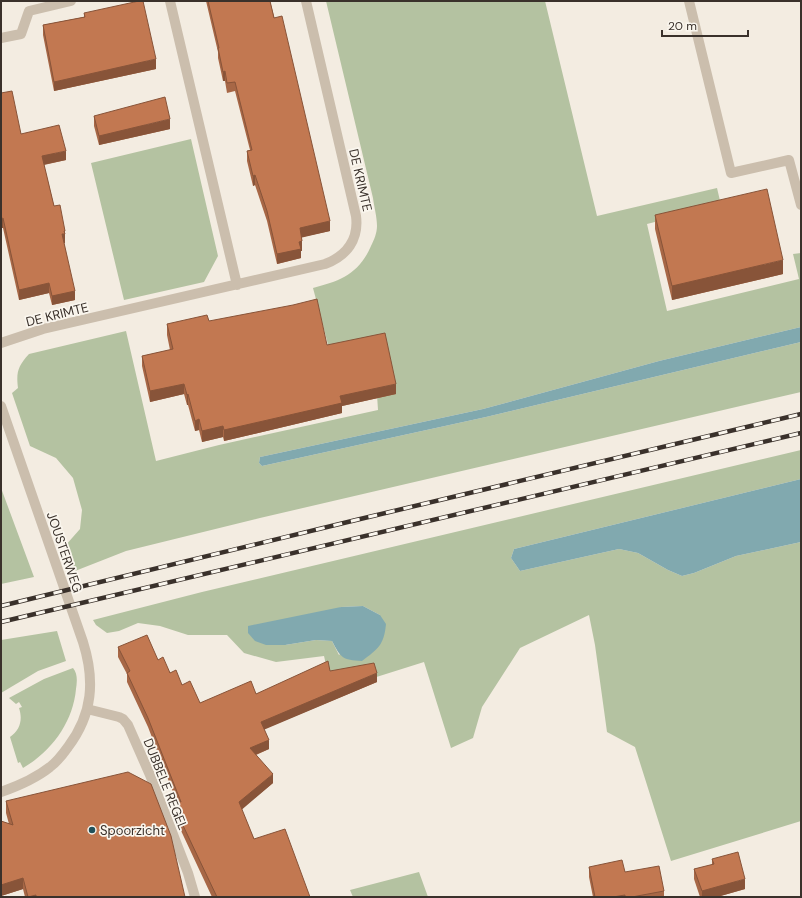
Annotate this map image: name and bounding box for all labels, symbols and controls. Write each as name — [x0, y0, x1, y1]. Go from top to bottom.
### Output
scale bar — [662, 12, 748, 38]
text: 20 m — [668, 18, 697, 34]
street label: DE KRIMTE — [345, 147, 376, 213]
street label: DE KRIMTE — [24, 299, 90, 330]
street label: JOUSTERWEG — [43, 510, 86, 595]
street label: DUBBELE REGEL — [139, 736, 192, 833]
place label: Spoorzicht — [100, 822, 165, 839]
marker: Spoorzicht — [87, 825, 97, 835]

